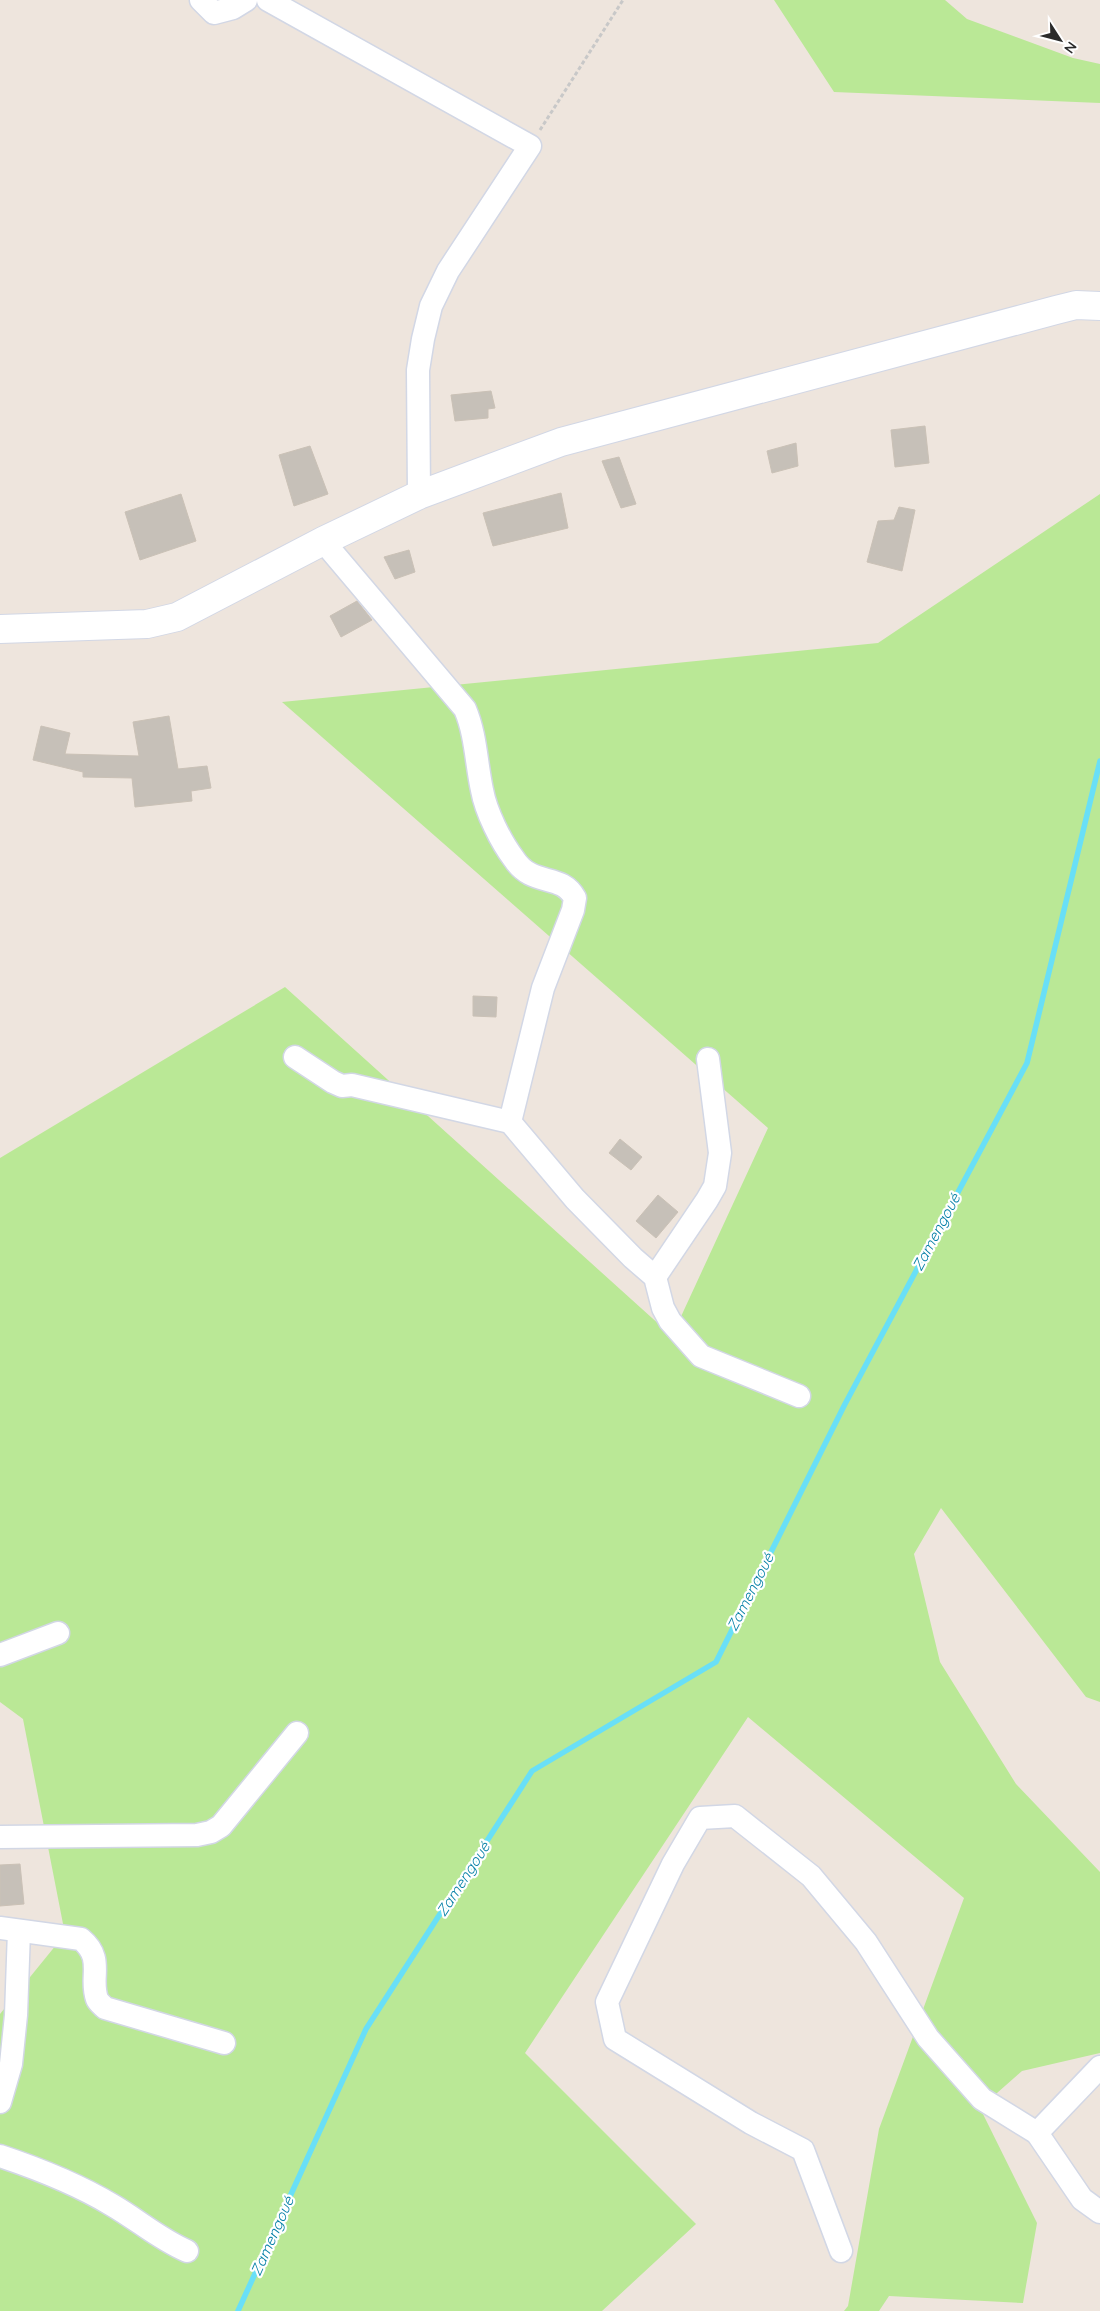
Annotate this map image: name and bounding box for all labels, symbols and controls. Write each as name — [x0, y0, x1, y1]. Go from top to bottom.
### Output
north arrow — [1035, 15, 1085, 65]
text: N — [1060, 38, 1081, 57]
water label: Zamengoué — [908, 1190, 965, 1274]
water label: Zamengoué — [722, 1549, 778, 1634]
water label: Zamengoué — [432, 1838, 494, 1920]
water label: Zamengoué — [246, 2193, 298, 2279]

